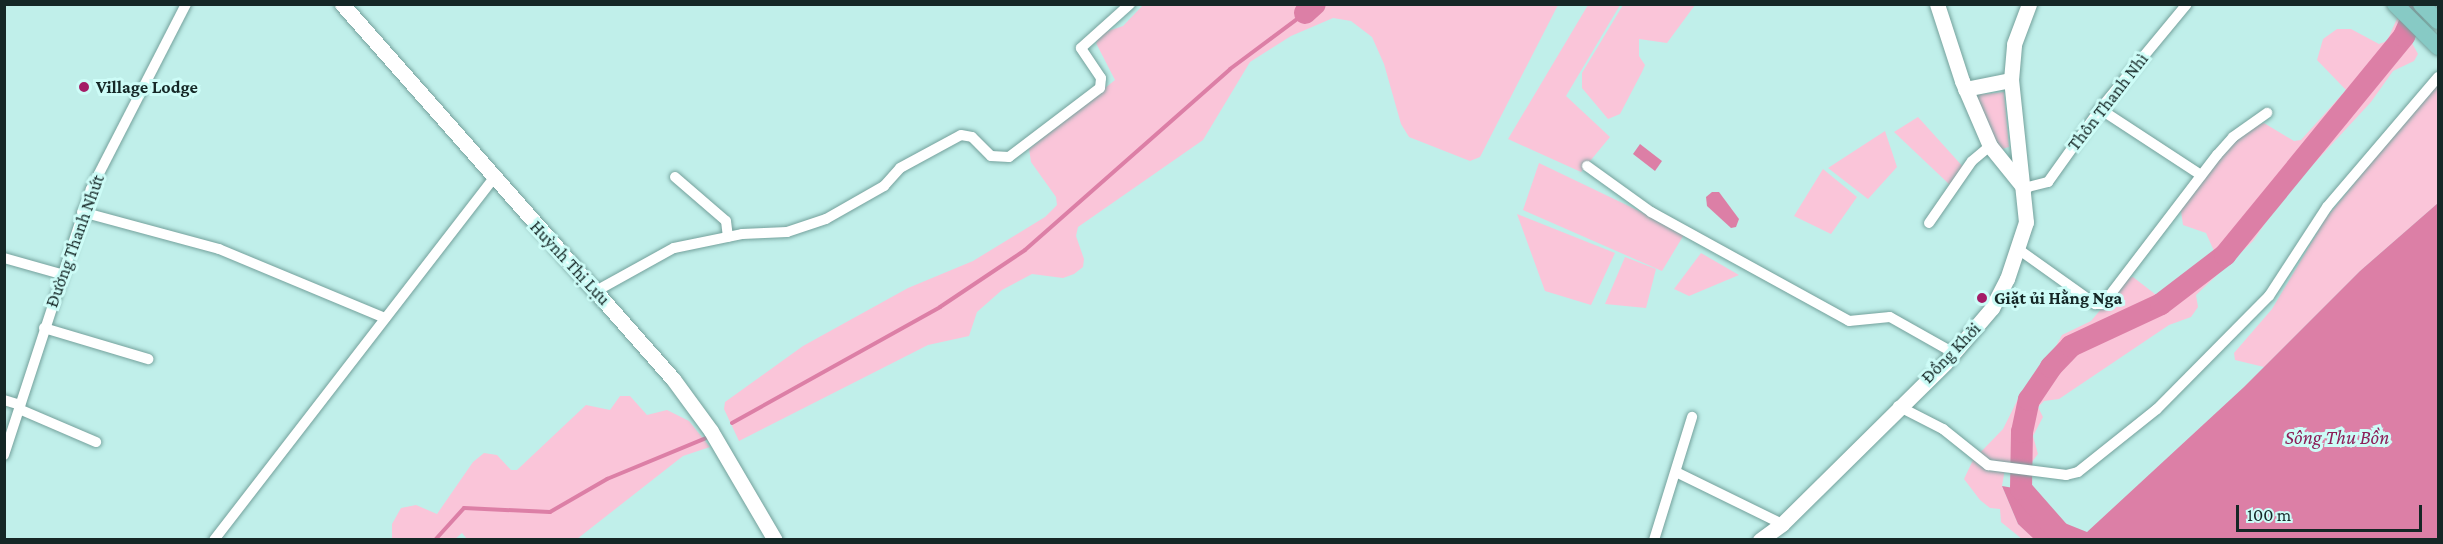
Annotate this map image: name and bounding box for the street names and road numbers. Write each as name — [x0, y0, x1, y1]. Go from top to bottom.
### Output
street label: Thôn Thanh Nhì — [2063, 49, 2153, 155]
street label: Đường Thanh Nhứt — [41, 172, 109, 310]
street label: Huỳnh Thị Lựu — [525, 216, 615, 310]
street label: Đồng Khởi — [1917, 318, 1985, 388]

